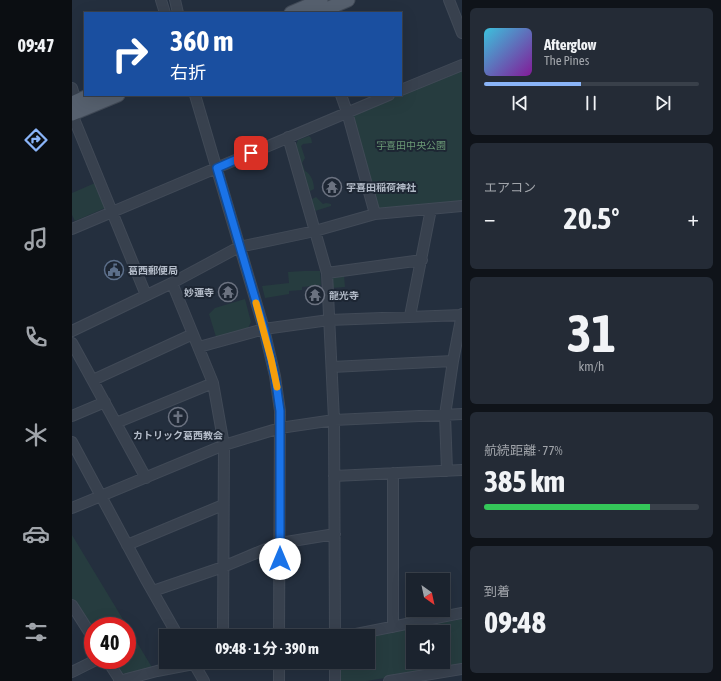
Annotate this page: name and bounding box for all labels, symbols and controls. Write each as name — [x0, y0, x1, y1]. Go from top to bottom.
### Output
text: 360 m — [170, 25, 233, 57]
icon: right — [104, 28, 156, 80]
text: 09:47 — [17, 35, 55, 56]
text: Afterglow — [544, 36, 597, 53]
text: The Pines — [544, 53, 589, 68]
text: 右折 — [170, 62, 206, 83]
icon: previous — [509, 92, 531, 114]
icon: pause — [580, 92, 602, 114]
icon: next — [652, 92, 674, 114]
icon: directions — [22, 126, 50, 154]
pin — [234, 136, 268, 170]
park label: 宇喜田中央公園 — [376, 140, 446, 151]
icon: arrive — [240, 142, 262, 164]
temple icon: 宇喜田稲荷神社 — [321, 176, 343, 198]
text: エアコン — [484, 180, 536, 195]
place label: 宇喜田稲荷神社 — [346, 182, 417, 193]
text: 20.5° — [564, 201, 619, 235]
text: − — [484, 205, 495, 231]
text: + — [688, 205, 699, 231]
icon: music — [22, 225, 50, 253]
public building icon: 葛西郵便局 — [103, 259, 125, 281]
place label: 葛西郵便局 — [128, 265, 178, 276]
temple icon: 妙蓮寺 — [217, 281, 239, 303]
temple icon: 龍光寺 — [304, 284, 326, 306]
place label: 妙蓮寺 — [184, 287, 214, 298]
place label: 龍光寺 — [329, 290, 359, 301]
text: 31 — [567, 303, 616, 363]
icon: phone — [22, 323, 50, 351]
text: km/h — [579, 359, 604, 374]
church icon: カトリック葛西教会 — [167, 406, 189, 428]
icon: climate — [22, 421, 50, 449]
place label: カトリック葛西教会 — [133, 430, 223, 441]
text: 航続距離 · 77% — [484, 443, 563, 458]
text: 385 km — [484, 464, 565, 498]
icon: car — [22, 520, 50, 548]
position arrow — [259, 538, 301, 580]
north arrow — [406, 573, 450, 617]
map controls — [406, 573, 450, 669]
text: 到着 — [484, 584, 510, 599]
text: 09:48 — [484, 605, 546, 639]
speed limit sign: 40 — [84, 617, 136, 669]
icon: filters — [22, 618, 50, 646]
button: sound — [406, 625, 450, 669]
text: 09:48 · 1 分 · 390 m — [215, 640, 319, 657]

